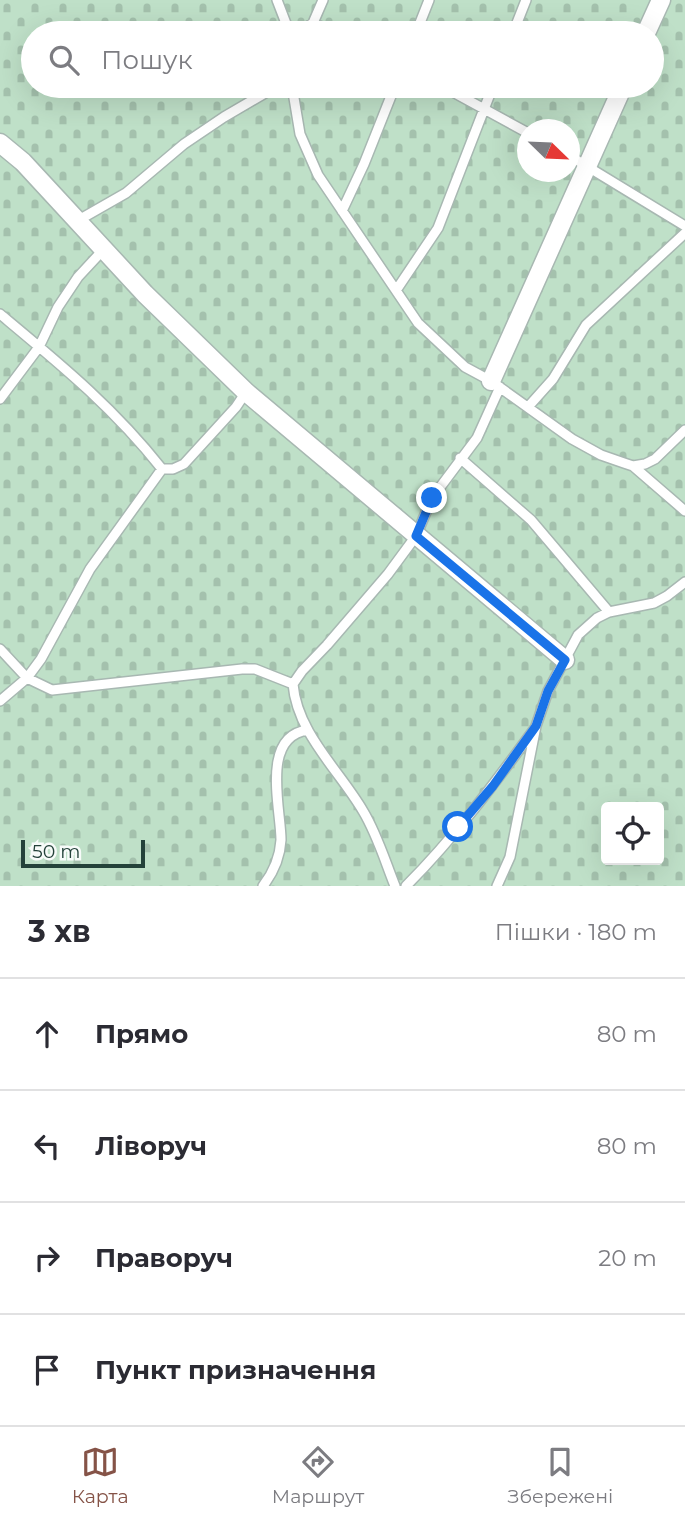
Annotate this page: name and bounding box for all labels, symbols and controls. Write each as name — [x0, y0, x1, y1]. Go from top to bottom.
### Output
search box — [21, 21, 664, 98]
icon: search — [45, 41, 83, 79]
text: Пошук — [101, 44, 193, 76]
north arrow — [517, 119, 580, 182]
route end — [416, 482, 447, 513]
map controls — [601, 802, 664, 865]
button: locate — [601, 802, 664, 865]
route start — [442, 811, 473, 842]
scale bar — [21, 837, 145, 869]
text: 50 m — [32, 840, 80, 863]
text: 3 хв — [28, 913, 91, 950]
text: Пішки · 180 m — [495, 918, 657, 946]
icon: ahead — [28, 1015, 66, 1053]
text: Прямо — [95, 1018, 188, 1050]
text: 80 m — [597, 1020, 657, 1048]
icon: left — [28, 1127, 66, 1165]
text: Ліворуч — [95, 1130, 207, 1162]
text: 80 m — [597, 1132, 657, 1160]
icon: right — [28, 1239, 66, 1277]
text: Праворуч — [95, 1242, 233, 1274]
text: 20 m — [598, 1244, 657, 1272]
icon: arrive — [28, 1351, 66, 1389]
text: Пункт призначення — [95, 1354, 376, 1386]
tab: Карта — [72, 1443, 129, 1508]
tab: Маршрут — [272, 1443, 364, 1508]
tab: Збережені — [508, 1443, 613, 1508]

